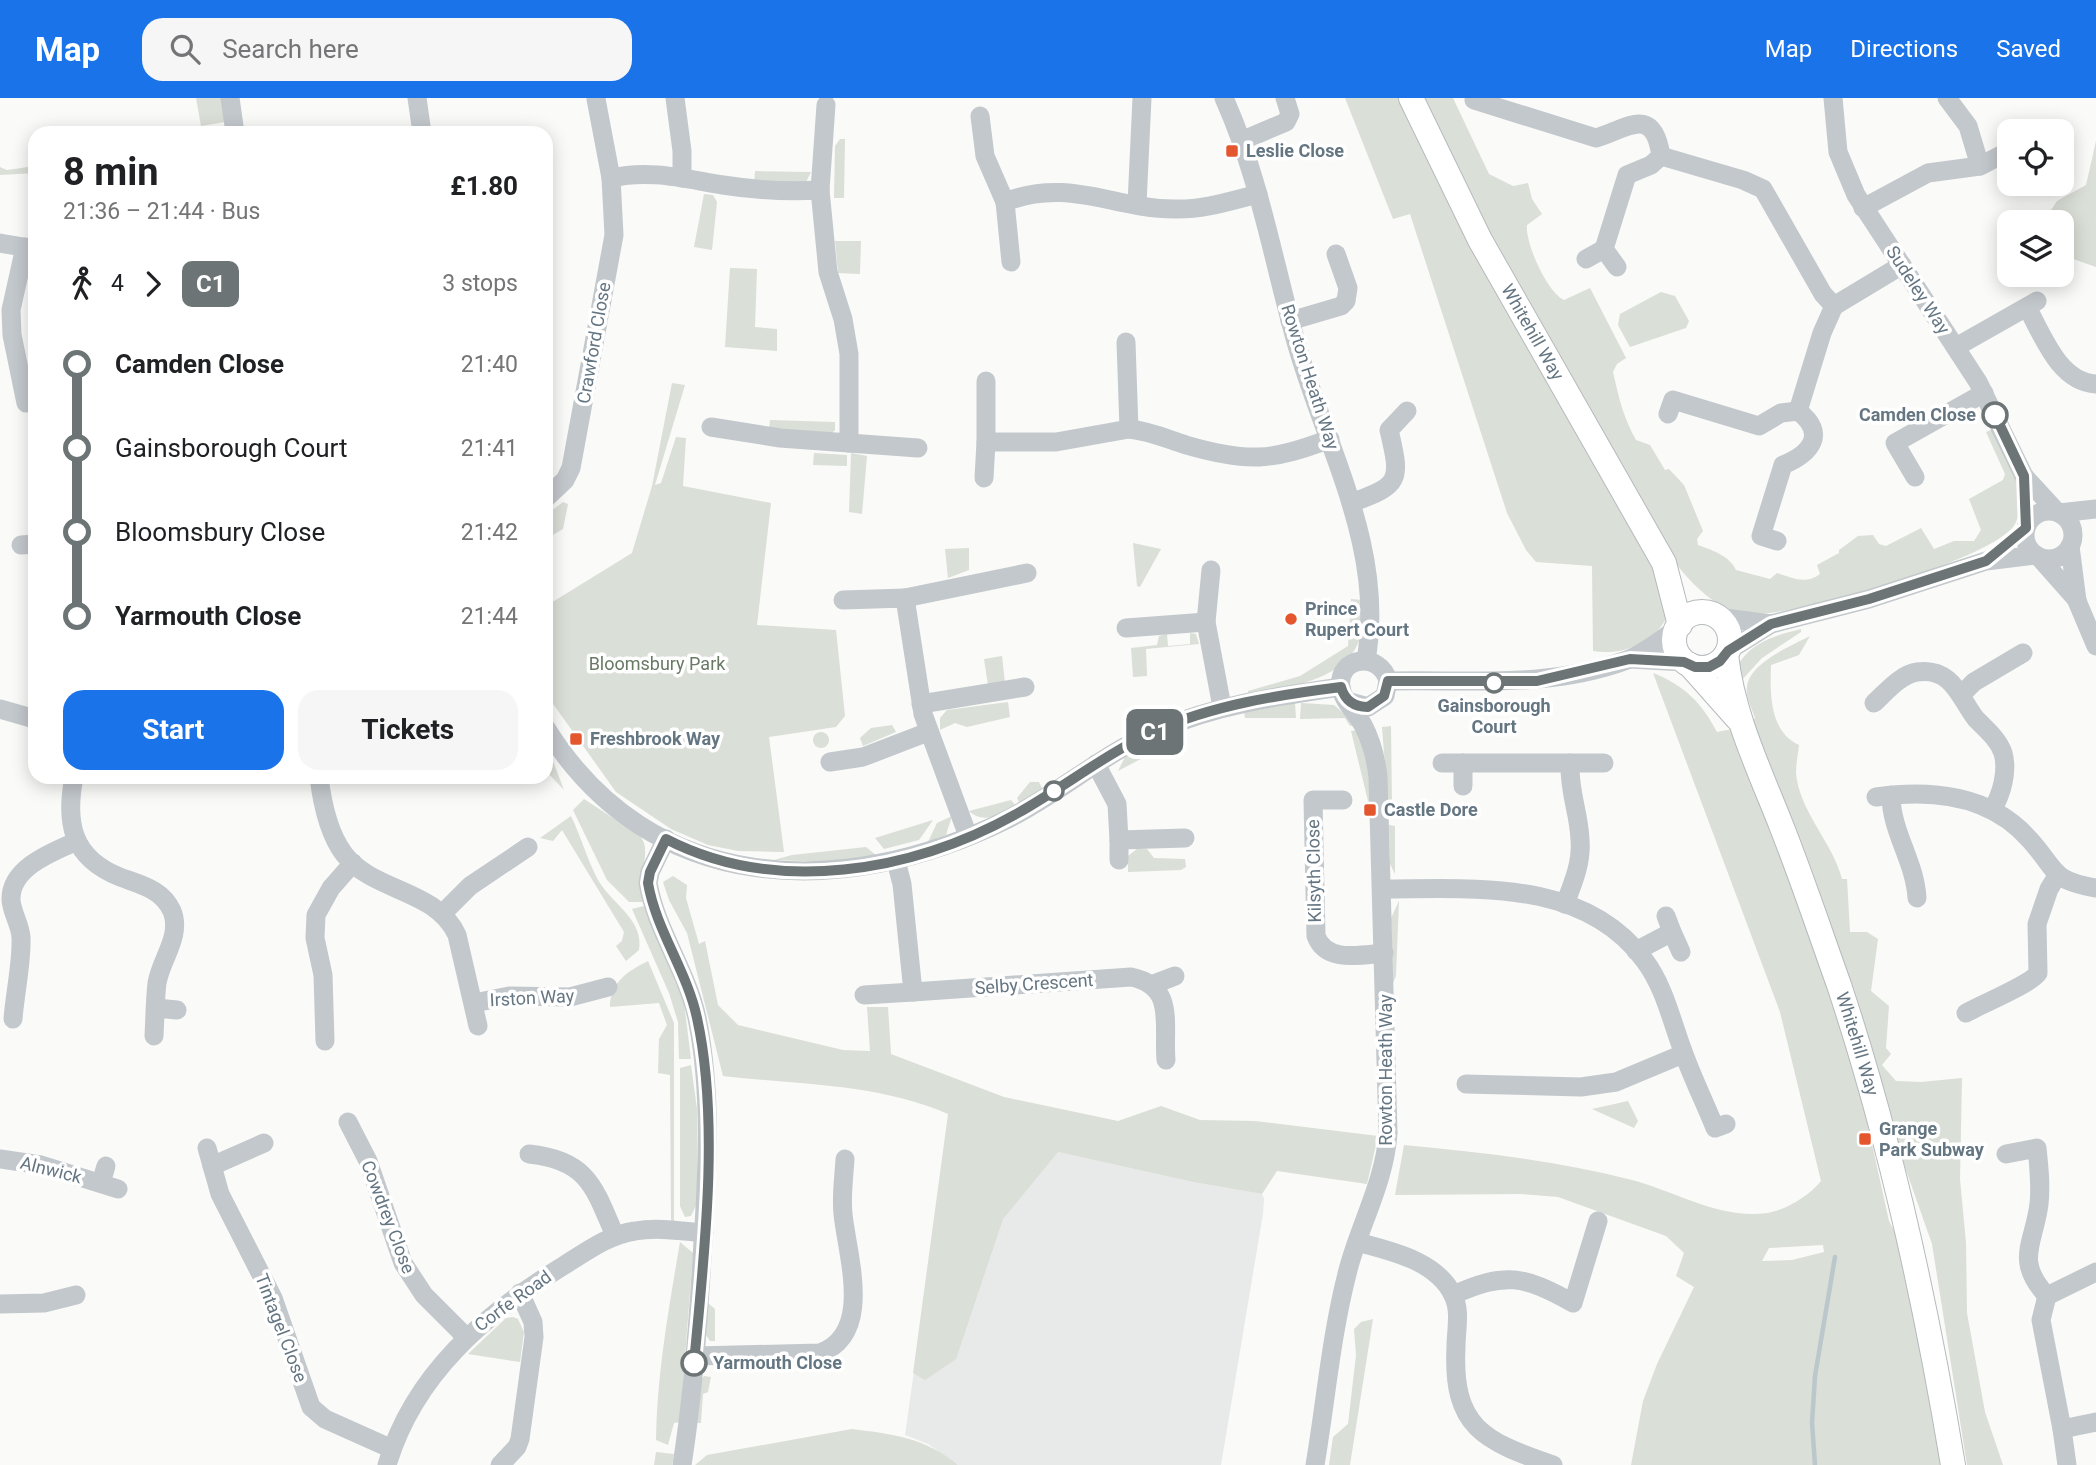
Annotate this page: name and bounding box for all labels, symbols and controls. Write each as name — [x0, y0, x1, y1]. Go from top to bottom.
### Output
search box — [142, 18, 632, 81]
text: Map — [35, 30, 100, 69]
icon: search — [166, 30, 204, 68]
text: Search here — [222, 34, 359, 64]
text: Map — [1765, 35, 1812, 63]
text: Directions — [1850, 35, 1958, 63]
text: Saved — [1996, 35, 2061, 63]
map controls — [1997, 119, 2074, 287]
button: locate — [1997, 119, 2074, 196]
place label: Leslie Close — [1246, 140, 1344, 161]
marker: Leslie Close — [1224, 143, 1240, 159]
text: 8 min — [63, 150, 159, 194]
text: £1.80 — [450, 171, 518, 201]
text: 21:36 – 21:44 · Bus — [63, 198, 260, 225]
button: layers — [1997, 210, 2074, 287]
street label: Sudeley Way — [1882, 242, 1955, 338]
icon: walk — [63, 265, 101, 303]
icon: forward — [134, 265, 172, 303]
text: 4 — [111, 270, 124, 297]
text: C1 — [196, 270, 225, 298]
text: 3 stops — [442, 270, 518, 297]
street label: Whitehill Way — [1497, 280, 1569, 384]
street label: Crawford Close — [572, 281, 615, 405]
street label: Rowton Heath Way — [1277, 302, 1344, 453]
text: Camden Close — [115, 349, 284, 379]
text: 21:40 — [461, 351, 518, 378]
marker: Camden Close — [1982, 402, 2008, 428]
place label: Camden Close — [1859, 404, 1976, 425]
text: Gainsborough Court — [115, 433, 348, 463]
text: 21:41 — [461, 435, 518, 462]
text: Bloomsbury Close — [115, 517, 325, 547]
text: 21:42 — [461, 519, 518, 546]
place label: Prince Rupert Court — [1305, 598, 1409, 640]
text: Yarmouth Close — [115, 601, 301, 631]
text: 21:44 — [461, 603, 518, 630]
marker: Prince Rupert Court — [1283, 611, 1299, 627]
park label: Bloomsbury Park — [589, 653, 726, 674]
marker: Gainsborough Court — [1484, 673, 1504, 693]
button: Start — [63, 690, 284, 770]
button: Tickets — [298, 690, 518, 770]
place label: Gainsborough Court — [1437, 695, 1551, 737]
line badge: C1 — [1124, 709, 1186, 755]
text: C1 — [1140, 718, 1170, 746]
place label: Freshbrook Way — [590, 728, 721, 749]
marker: Freshbrook Way — [568, 731, 584, 747]
unlabelled marker — [1044, 781, 1064, 801]
place label: Castle Dore — [1384, 799, 1478, 820]
marker: Castle Dore — [1362, 802, 1378, 818]
street label: Kilsyth Close — [1302, 819, 1325, 923]
street label: Selby Crescent — [974, 969, 1094, 998]
street label: Irston Way — [489, 985, 575, 1010]
street label: Whitehill Way — [1832, 989, 1883, 1098]
street label: Rowton Heath Way — [1375, 994, 1396, 1146]
place label: Grange Park Subway — [1879, 1118, 1985, 1160]
marker: Grange Park Subway — [1857, 1131, 1873, 1147]
street label: Alnwick — [18, 1152, 85, 1187]
street label: Cowdrey Close — [357, 1157, 420, 1276]
street label: Corfe Road — [470, 1266, 555, 1335]
street label: Tintagel Close — [251, 1271, 312, 1385]
marker: Yarmouth Close — [681, 1350, 707, 1376]
place label: Yarmouth Close — [713, 1352, 842, 1373]

